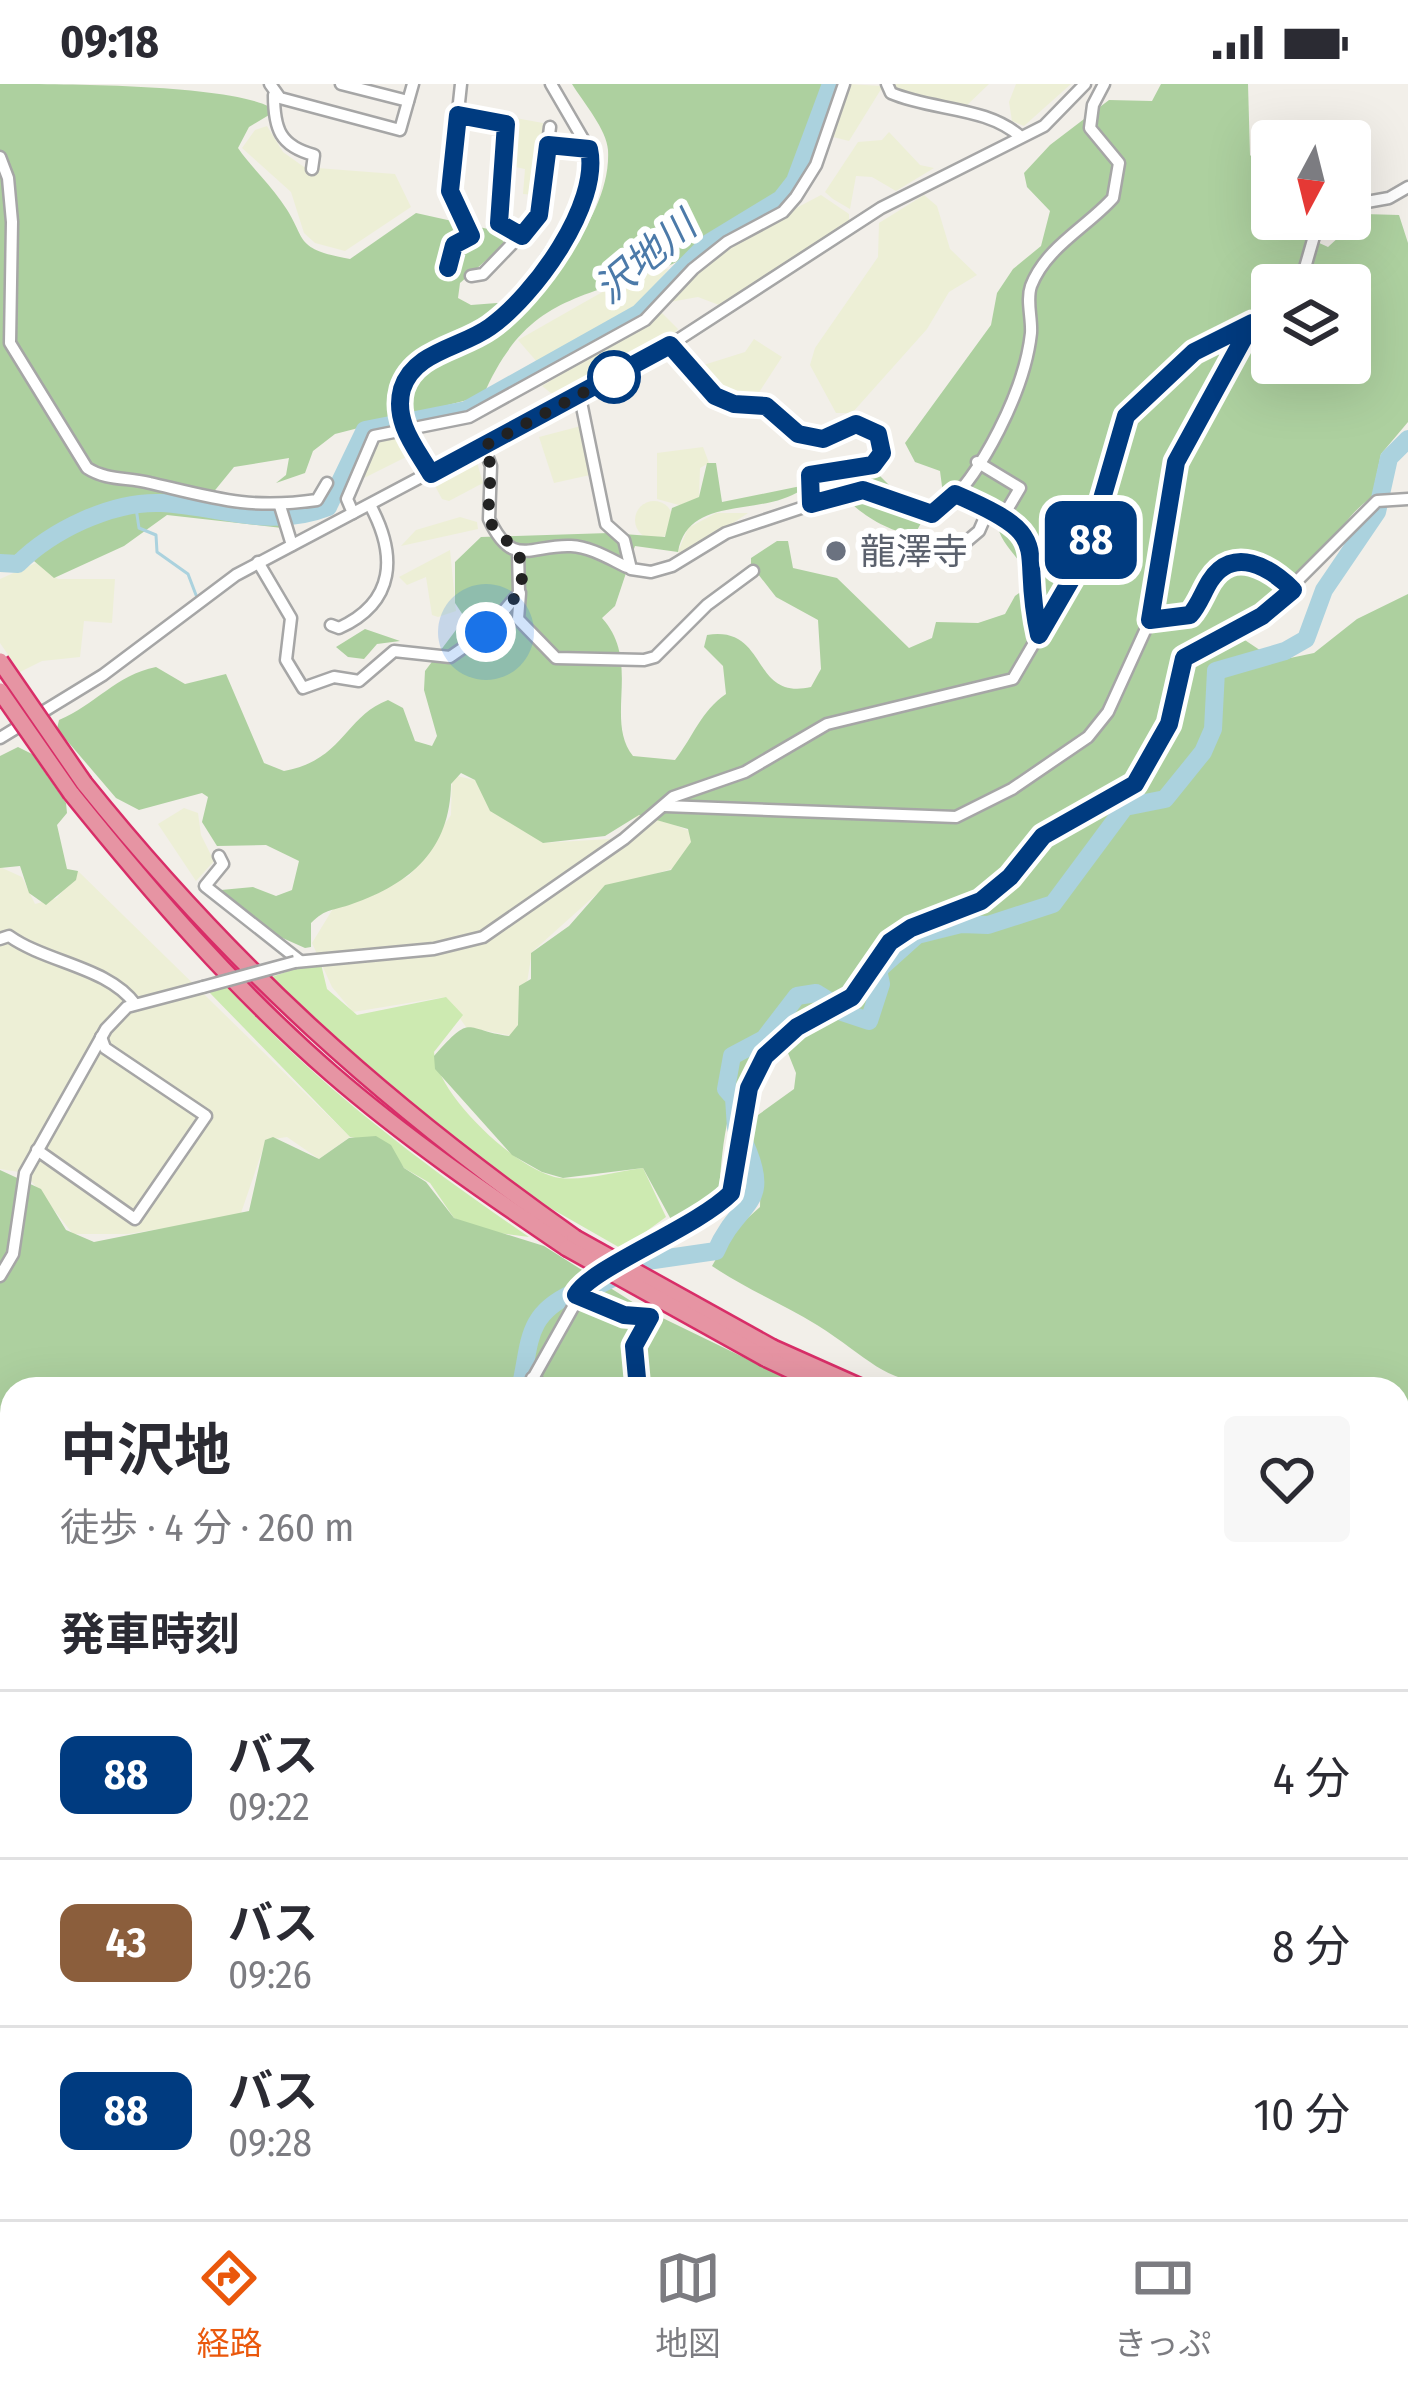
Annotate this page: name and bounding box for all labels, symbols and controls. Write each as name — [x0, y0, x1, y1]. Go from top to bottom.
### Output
text: 09:18 — [60, 15, 159, 69]
north arrow — [1251, 120, 1371, 240]
map controls — [1251, 120, 1371, 384]
water label: 沢地川 — [586, 200, 708, 313]
button: layers — [1251, 264, 1371, 384]
unlabelled marker — [589, 352, 639, 402]
line badge: 88 — [1037, 501, 1145, 579]
text: 88 — [1069, 515, 1113, 565]
place label: 龍澤寺 — [860, 530, 968, 574]
marker: 龍澤寺 — [823, 538, 849, 564]
your location — [456, 602, 516, 662]
button: heart — [1224, 1416, 1350, 1542]
text: 中沢地 — [60, 1417, 231, 1485]
text: 徒歩 · 4 分 · 260 m — [60, 1505, 354, 1551]
text: 発車時刻 — [60, 1608, 240, 1662]
text: バス — [228, 1729, 318, 1783]
text: 88 — [104, 1750, 148, 1800]
text: 4 分 — [1273, 1752, 1350, 1806]
text: 09:22 — [228, 1784, 310, 1830]
text: バス — [228, 1897, 318, 1951]
text: 43 — [106, 1918, 147, 1968]
text: 8 分 — [1272, 1920, 1350, 1974]
text: 09:26 — [228, 1952, 312, 1998]
text: バス — [228, 2065, 318, 2119]
text: 88 — [104, 2086, 148, 2136]
text: 10 分 — [1253, 2088, 1350, 2142]
text: 09:28 — [228, 2120, 312, 2166]
tab: 経路 — [196, 2245, 262, 2365]
tab: 地図 — [655, 2245, 721, 2365]
tab: きっぷ — [1114, 2245, 1212, 2365]

